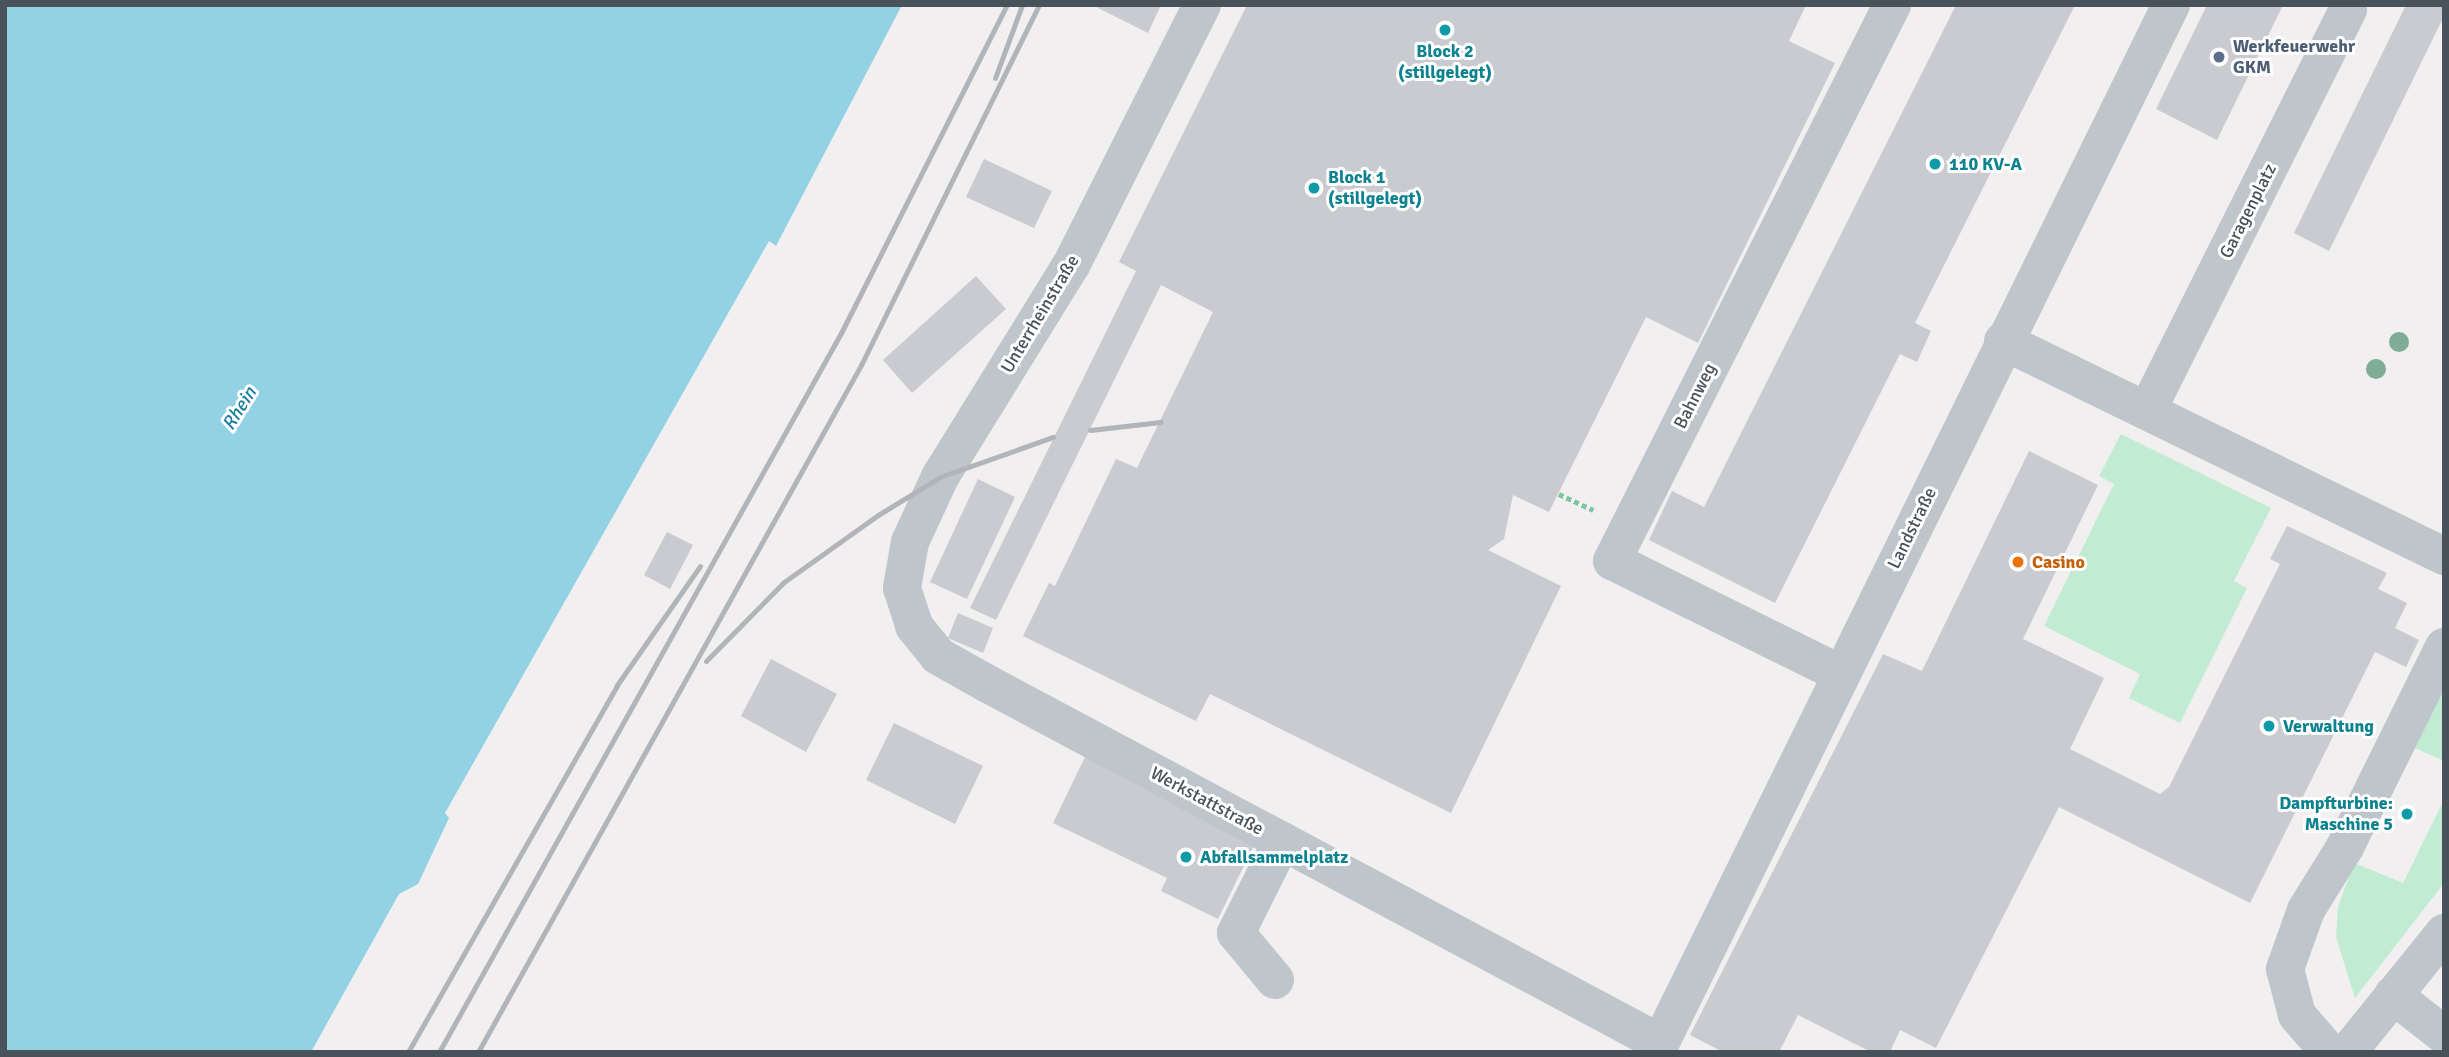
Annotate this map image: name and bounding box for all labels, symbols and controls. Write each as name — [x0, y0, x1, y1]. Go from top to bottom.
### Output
marker: Block 2 (stillgelegt) — [1437, 22, 1453, 38]
place label: Werkfeuerwehr GKM — [2233, 36, 2355, 78]
place label: Block 2 (stillgelegt) — [1398, 41, 1492, 84]
marker: Werkfeuerwehr GKM — [2211, 49, 2227, 65]
place label: 110 KV-A — [1949, 153, 2022, 175]
marker: 110 KV-A — [1927, 156, 1943, 172]
street label: Garagenplatz — [2215, 160, 2281, 262]
place label: Block 1 (stillgelegt) — [1328, 167, 1422, 210]
marker: Block 1 (stillgelegt) — [1306, 180, 1322, 196]
street label: Unterrheinstraße — [996, 251, 1084, 377]
street label: Bahnweg — [1669, 360, 1721, 432]
water label: Rhein — [218, 383, 262, 435]
street label: Landstraße — [1883, 484, 1941, 572]
place label: Casino — [2032, 551, 2085, 573]
marker: Casino — [2010, 554, 2026, 570]
place label: Verwaltung — [2283, 715, 2374, 737]
marker: Verwaltung — [2261, 718, 2277, 734]
street label: Werkstattstraße — [1147, 762, 1267, 840]
place label: Dampfturbine: Maschine 5 — [2279, 793, 2393, 836]
marker: Dampfturbine: Maschine 5 — [2399, 806, 2415, 822]
place label: Abfallsammelplatz — [1200, 846, 1348, 868]
marker: Abfallsammelplatz — [1178, 849, 1194, 865]

